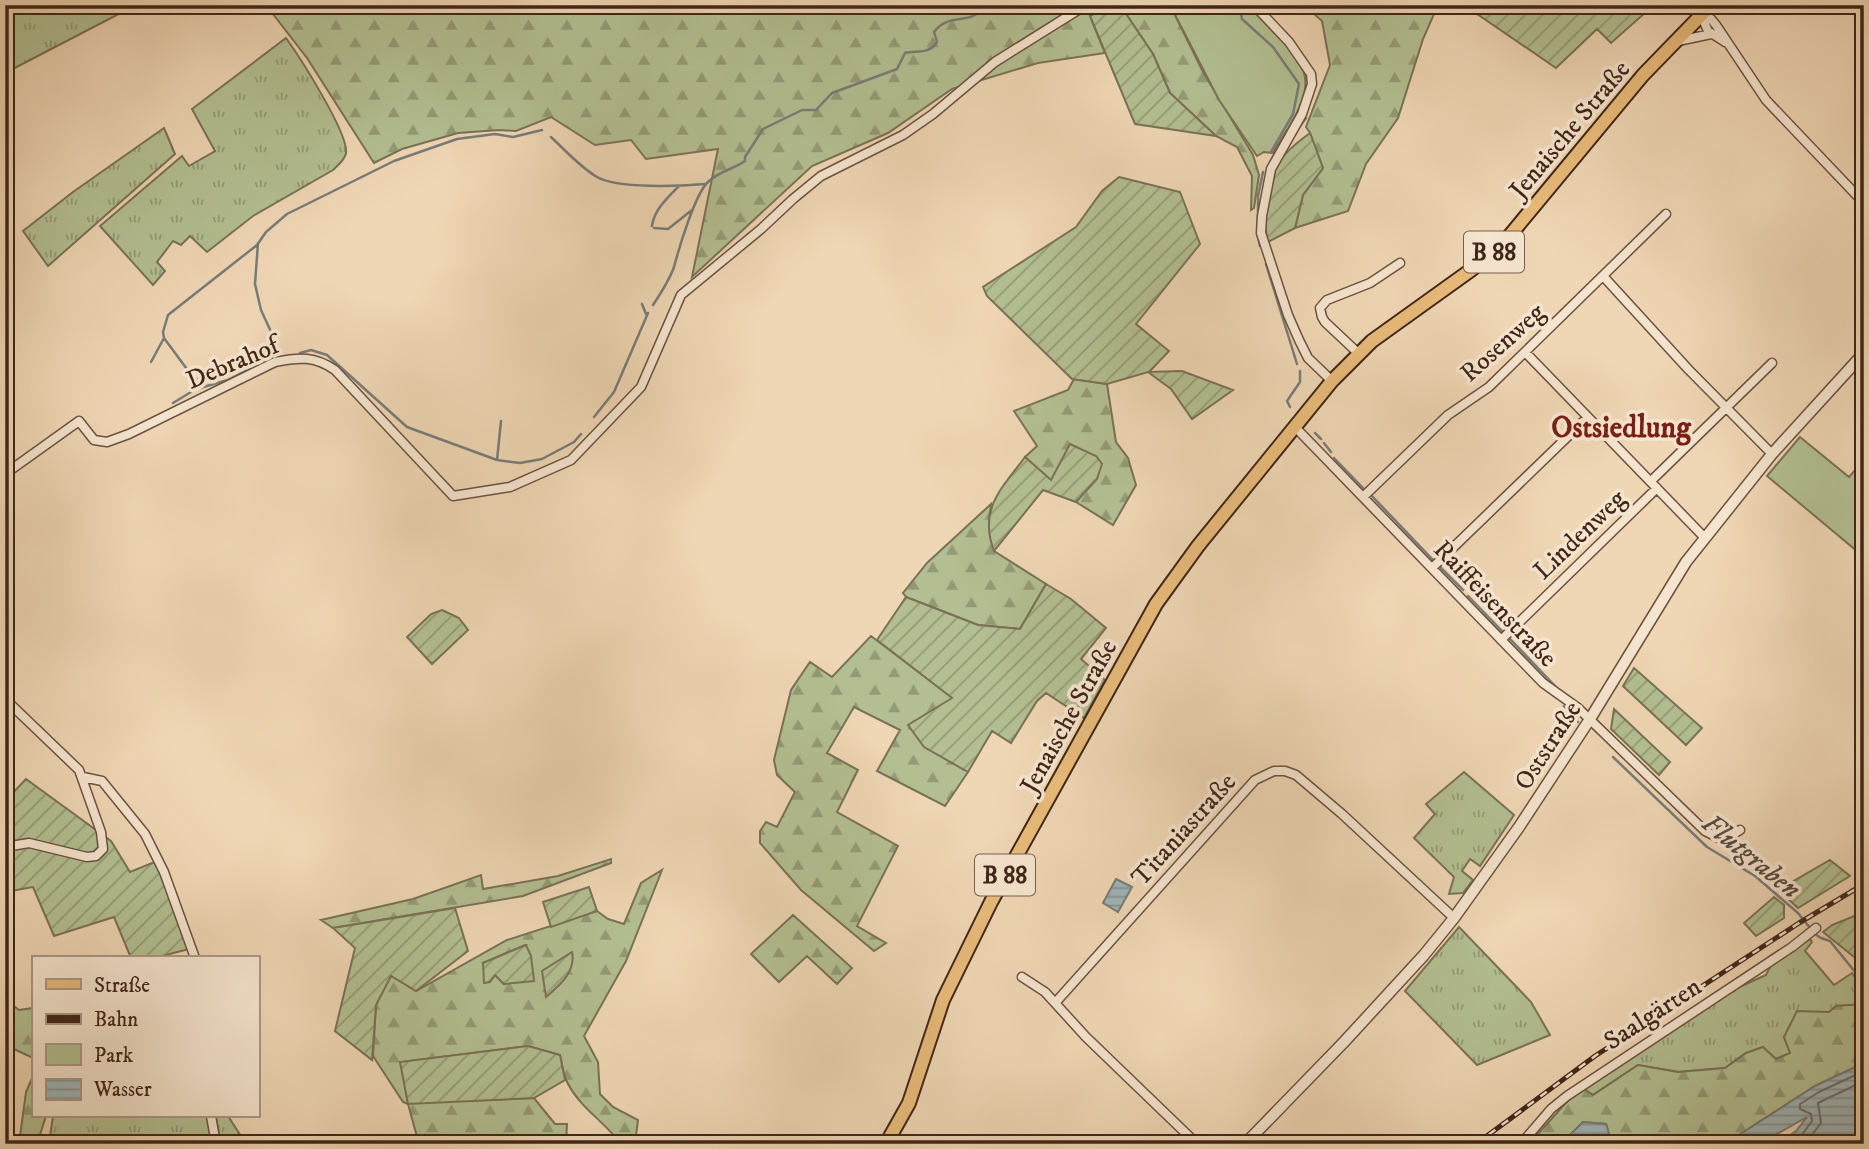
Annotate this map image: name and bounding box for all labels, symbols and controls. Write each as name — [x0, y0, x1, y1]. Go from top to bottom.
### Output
street label: Jenaische Straße — [1501, 54, 1638, 208]
road number: B 88 — [1464, 232, 1524, 272]
street label: Rosenweg — [1454, 296, 1552, 390]
street label: Debrahof — [181, 328, 287, 398]
district label: Ostsiedlung — [1551, 410, 1692, 447]
street label: Lindenweg — [1527, 483, 1634, 587]
street label: Raiffeisenstraße — [1426, 534, 1564, 675]
street label: Jenaische Straße — [1012, 634, 1125, 801]
street label: Oststraße — [1507, 695, 1589, 797]
street label: Titaniastraße — [1125, 767, 1244, 893]
water label: Flutgraben — [1694, 806, 1808, 907]
road number: B 88 — [975, 854, 1035, 896]
legend — [32, 956, 259, 1118]
street label: Saalgärten — [1598, 970, 1708, 1058]
text: Straße — [94, 973, 150, 999]
text: Bahn — [94, 1007, 138, 1033]
text: Park — [94, 1043, 134, 1069]
text: Wasser — [93, 1077, 152, 1103]

